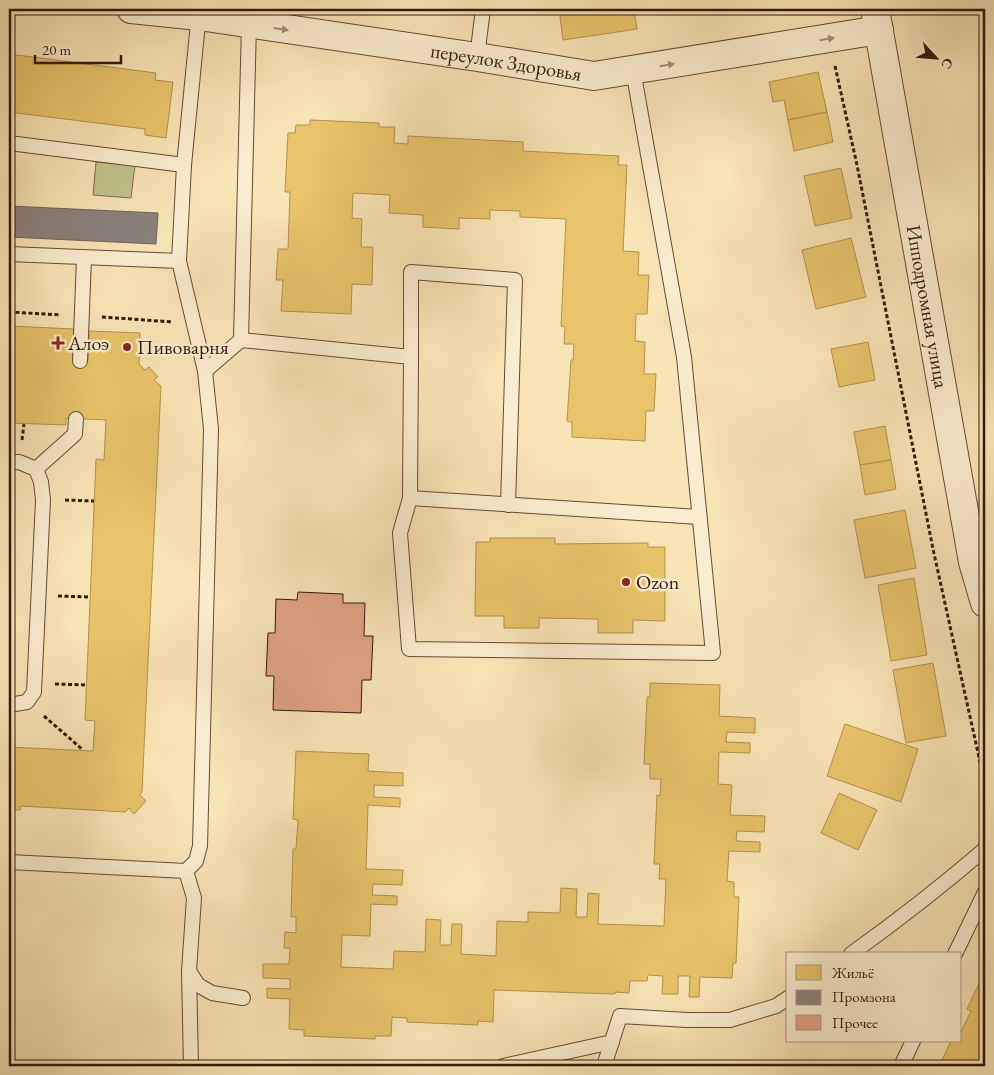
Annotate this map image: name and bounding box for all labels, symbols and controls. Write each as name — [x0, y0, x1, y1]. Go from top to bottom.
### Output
one-way arrow — [274, 25, 290, 33]
scale bar — [35, 32, 121, 64]
north arrow — [912, 32, 962, 82]
one-way arrow — [820, 34, 836, 42]
street label: переулок Здоровья — [429, 37, 584, 87]
text: 20 m — [42, 40, 71, 59]
text: С — [937, 55, 958, 72]
one-way arrow — [659, 60, 675, 68]
street label: Ипподромная улица — [900, 223, 955, 390]
place label: Алоэ — [67, 330, 109, 356]
place label: Пивоварня — [137, 334, 229, 360]
marker: Алоэ — [52, 337, 64, 349]
marker: Пивоварня — [121, 341, 133, 353]
place label: Ozon — [636, 569, 680, 595]
marker: Ozon — [620, 576, 632, 588]
legend — [786, 952, 962, 1042]
text: Жильё — [831, 963, 874, 982]
text: Промзона — [832, 987, 896, 1006]
text: Прочее — [832, 1013, 878, 1032]

